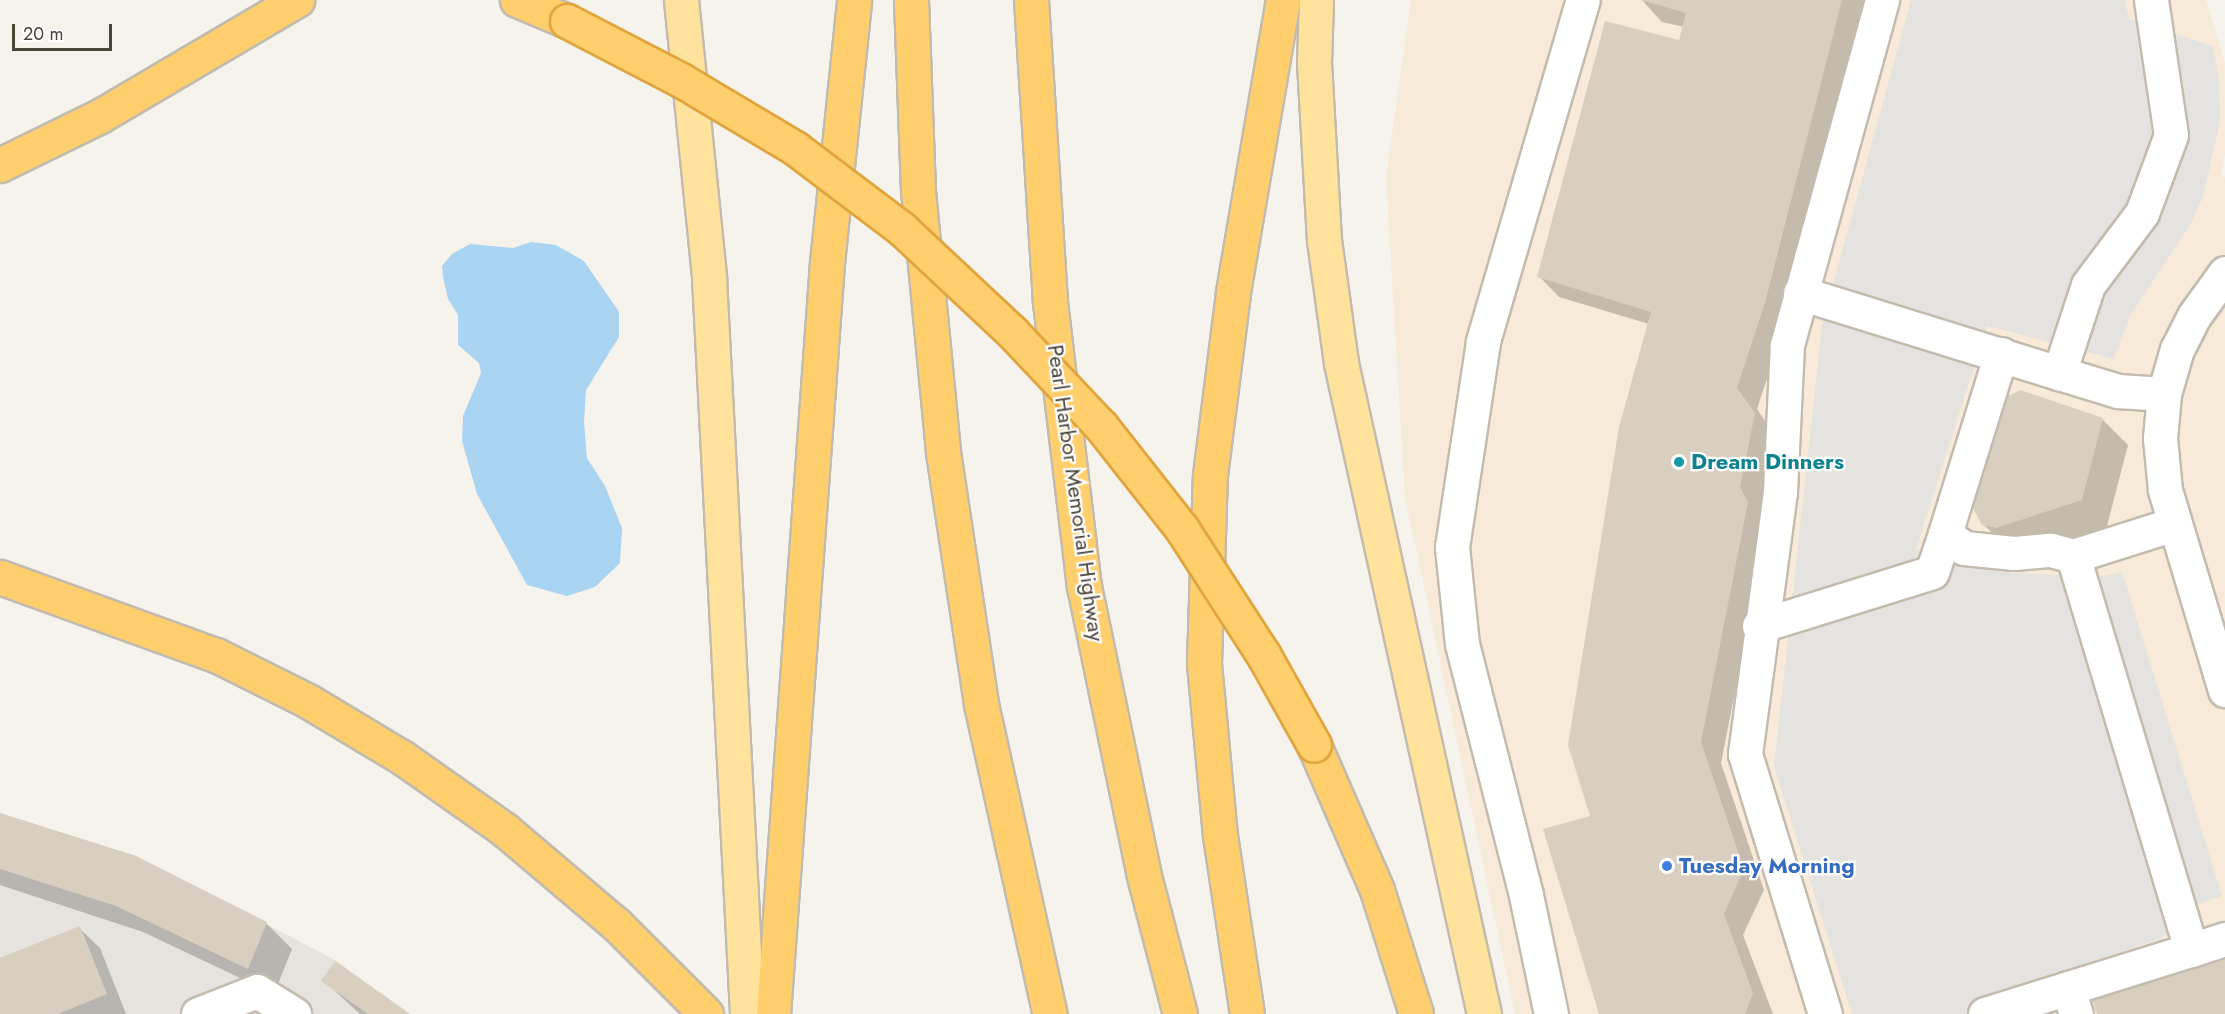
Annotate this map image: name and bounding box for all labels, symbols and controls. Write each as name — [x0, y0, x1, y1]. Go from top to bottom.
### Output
scale bar — [15, 12, 116, 50]
text: 20 m — [23, 21, 63, 47]
street label: Pearl Harbor Memorial Highway — [1042, 343, 1110, 643]
place label: Dream Dinners — [1691, 449, 1844, 475]
marker: Dream Dinners — [1672, 455, 1686, 469]
place label: Tuesday Morning — [1679, 853, 1855, 879]
marker: Tuesday Morning — [1660, 859, 1674, 873]

